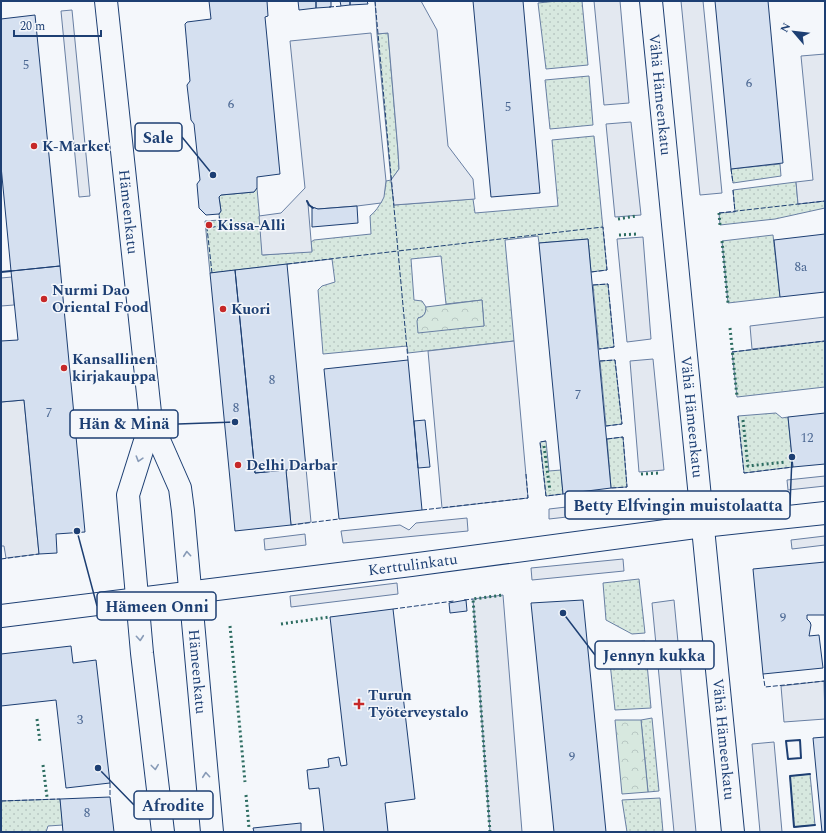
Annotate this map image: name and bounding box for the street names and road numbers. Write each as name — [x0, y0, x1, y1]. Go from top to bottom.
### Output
street label: Vähä Hämeenkatu — [642, 33, 677, 157]
street label: Hämeenkatu — [112, 168, 144, 255]
street label: Vähä Hämeenkatu — [674, 355, 709, 479]
street label: Kerttulinkatu — [367, 548, 459, 582]
street label: Hämeenkatu — [182, 628, 212, 715]
street label: Vähä Hämeenkatu — [706, 677, 741, 801]

